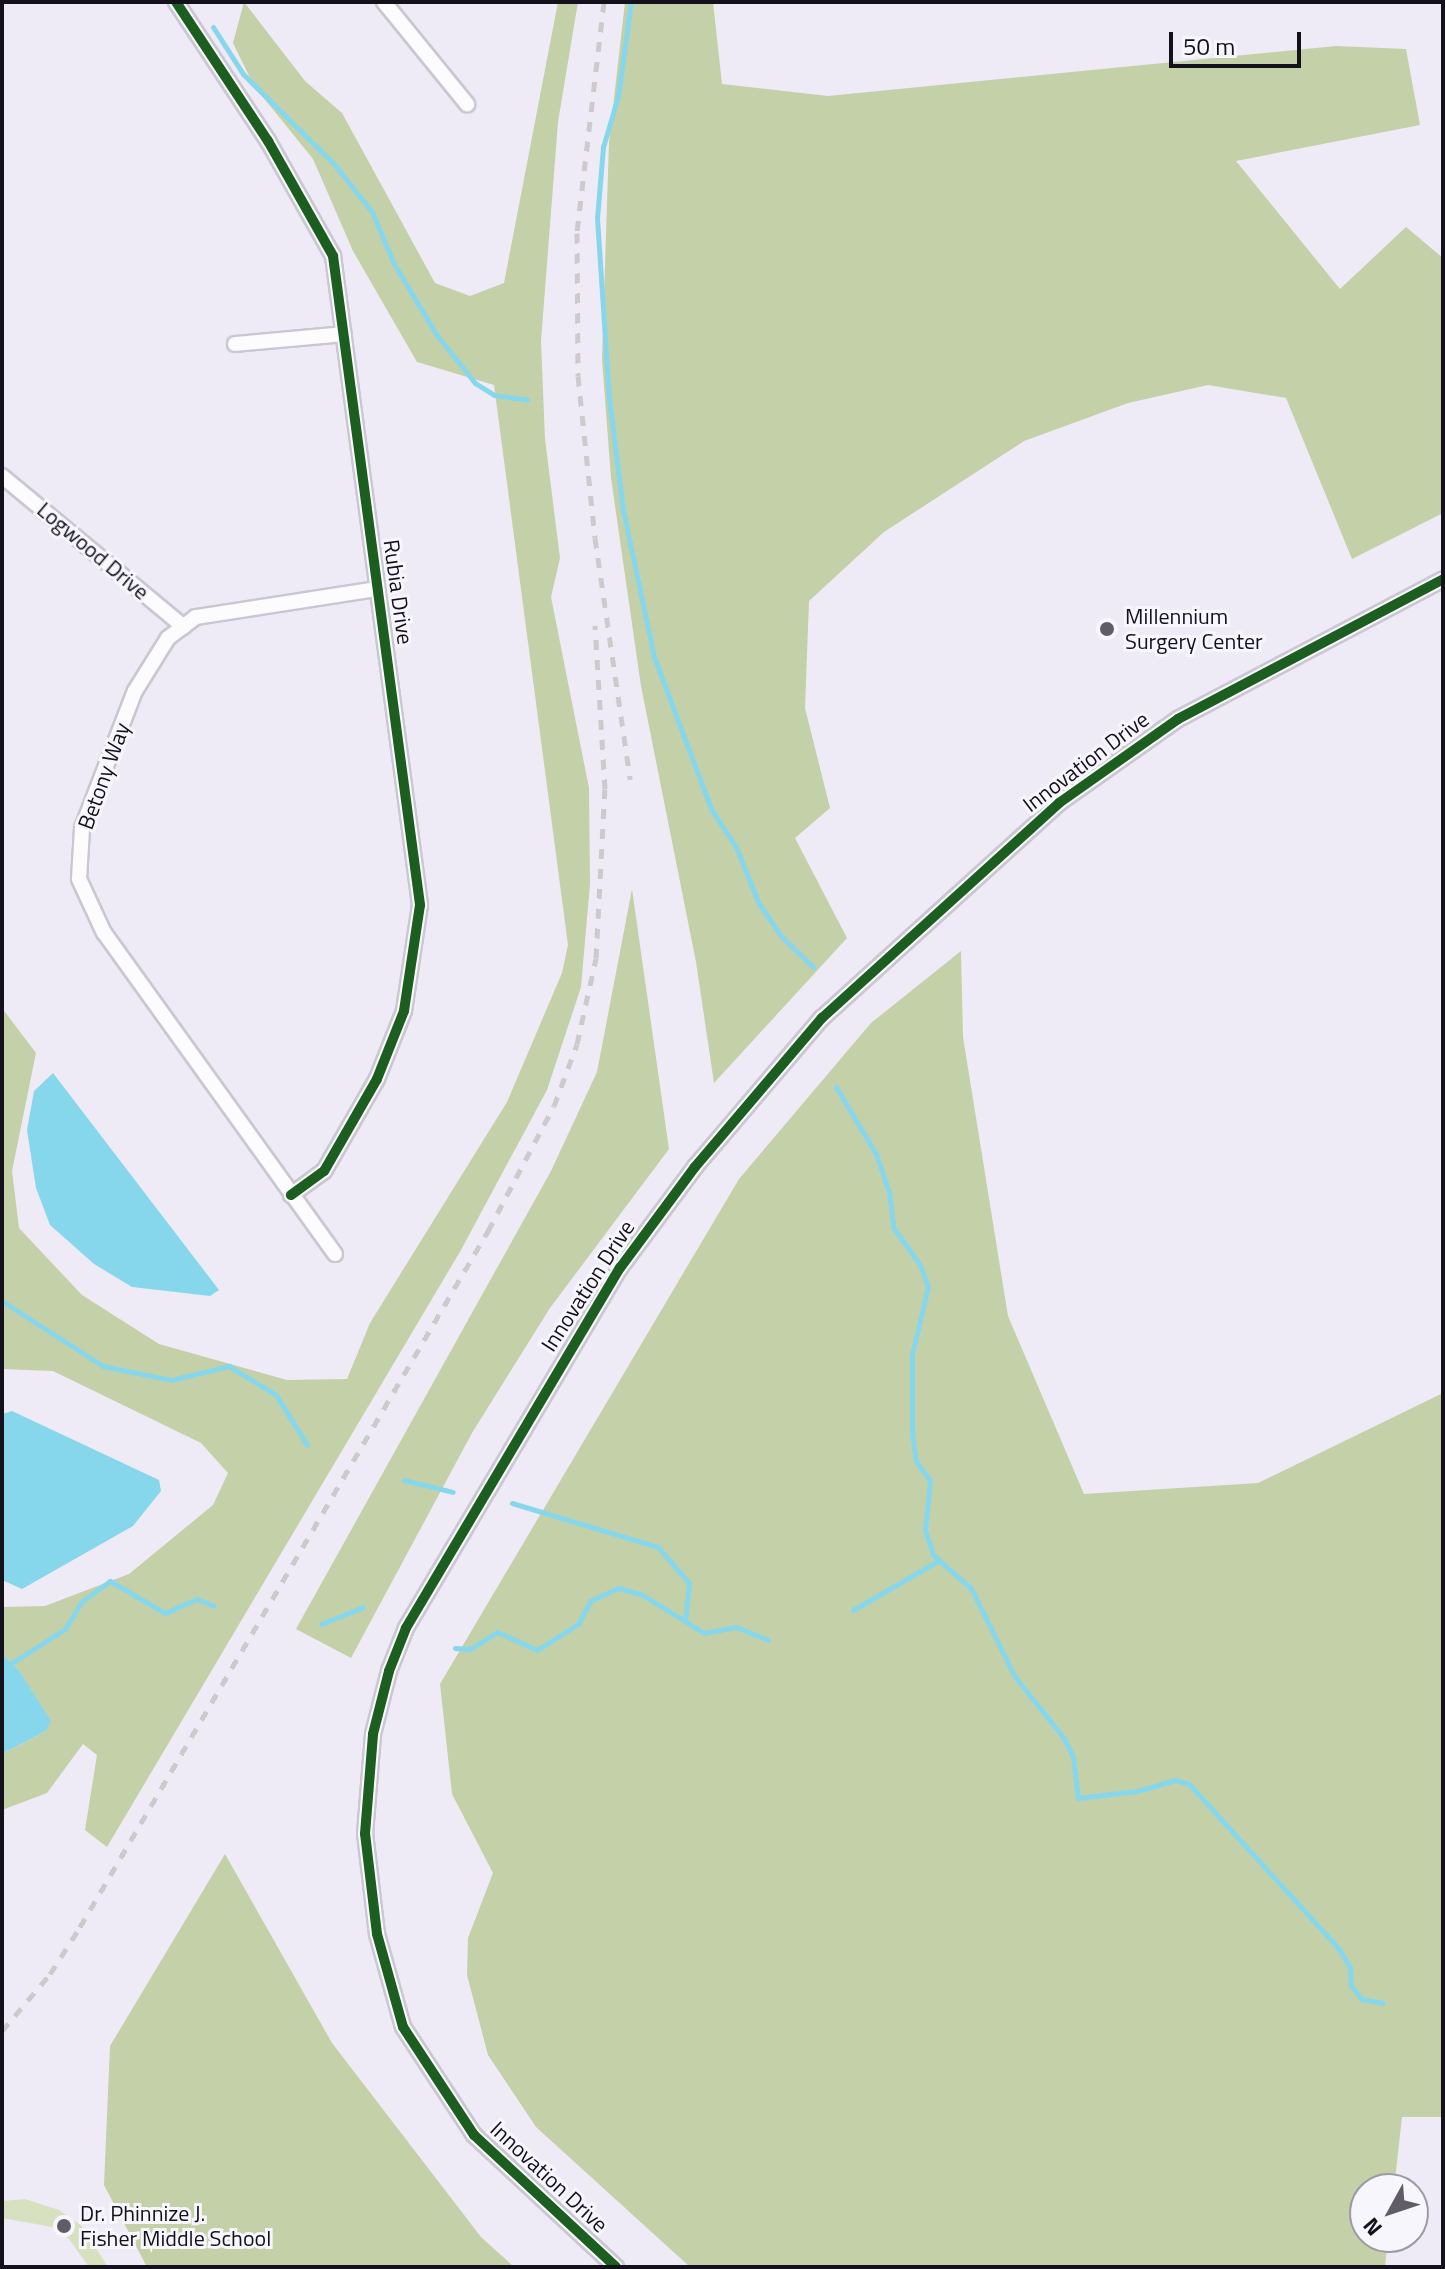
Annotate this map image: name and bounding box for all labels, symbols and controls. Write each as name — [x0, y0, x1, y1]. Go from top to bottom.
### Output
scale bar — [1173, 16, 1305, 66]
text: 50 m — [1183, 28, 1235, 64]
street label: Logwood Drive — [32, 497, 154, 605]
street label: Rubia Drive — [378, 538, 418, 646]
place label: Millennium Surgery Center — [1125, 603, 1263, 654]
marker: Millennium Surgery Center — [1096, 618, 1118, 640]
street label: Innovation Drive — [1018, 706, 1154, 818]
street label: Betony Way — [72, 719, 136, 833]
street label: Innovation Drive — [536, 1216, 640, 1356]
street label: Innovation Drive — [485, 2116, 613, 2238]
north arrow — [1349, 2173, 1429, 2253]
place label: Dr. Phinnize J. Fisher Middle School — [80, 2200, 271, 2252]
text: N — [1354, 2210, 1390, 2244]
marker: Dr. Phinnize J. Fisher Middle School — [55, 2217, 73, 2235]

